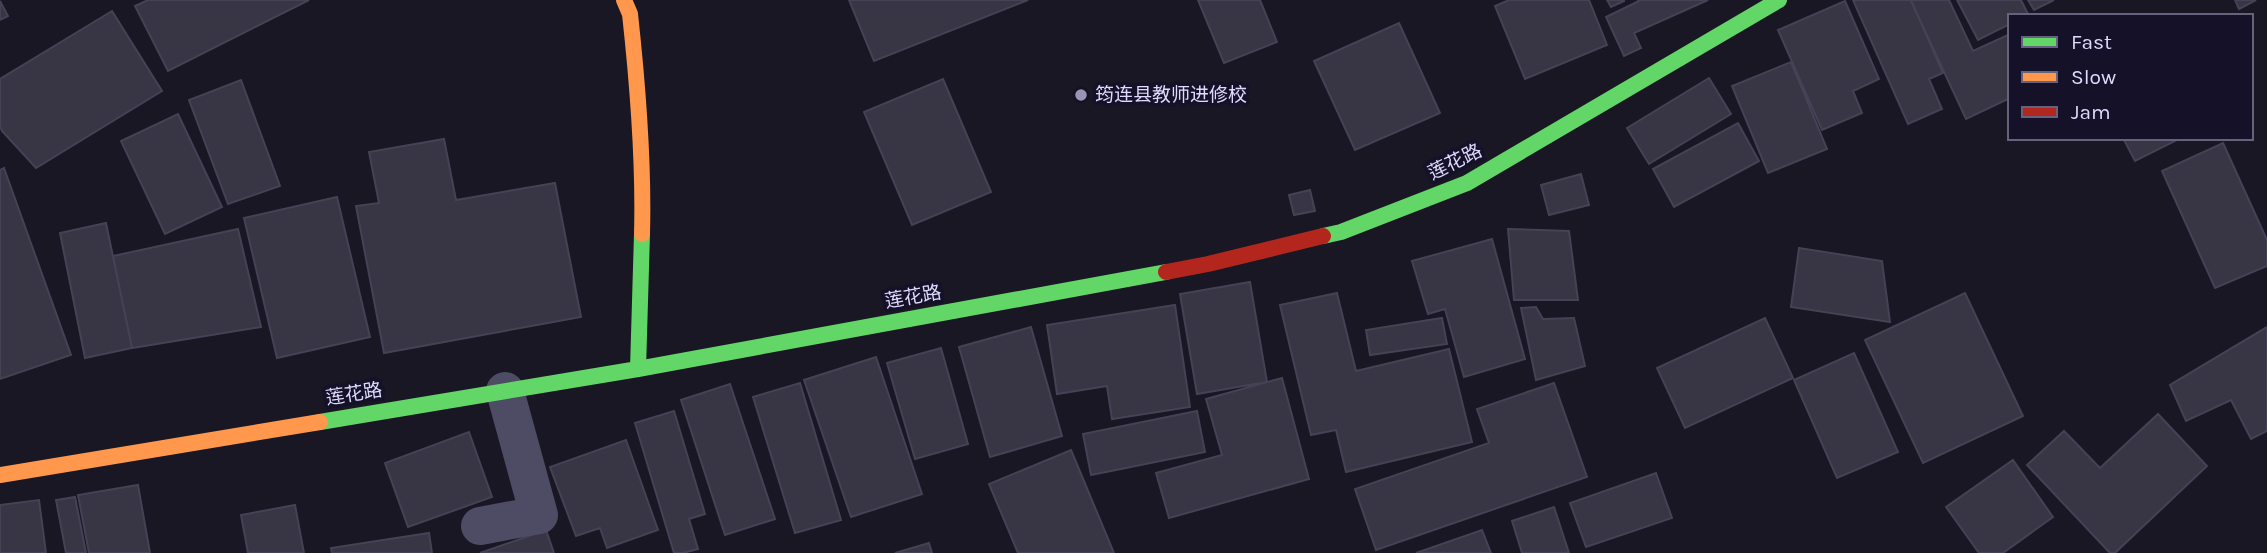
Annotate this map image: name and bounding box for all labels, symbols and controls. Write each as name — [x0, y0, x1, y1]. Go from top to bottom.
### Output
legend — [2008, 14, 2253, 140]
text: Fast — [2071, 30, 2112, 54]
text: Slow — [2071, 65, 2116, 89]
place label: 筠连县教师进修校 — [1095, 84, 1247, 106]
marker: 筠连县教师进修校 — [1073, 87, 1089, 103]
text: Jam — [2071, 100, 2111, 124]
street label: 莲花路 — [1425, 140, 1485, 184]
street label: 莲花路 — [883, 281, 943, 313]
street label: 莲花路 — [324, 379, 384, 409]

